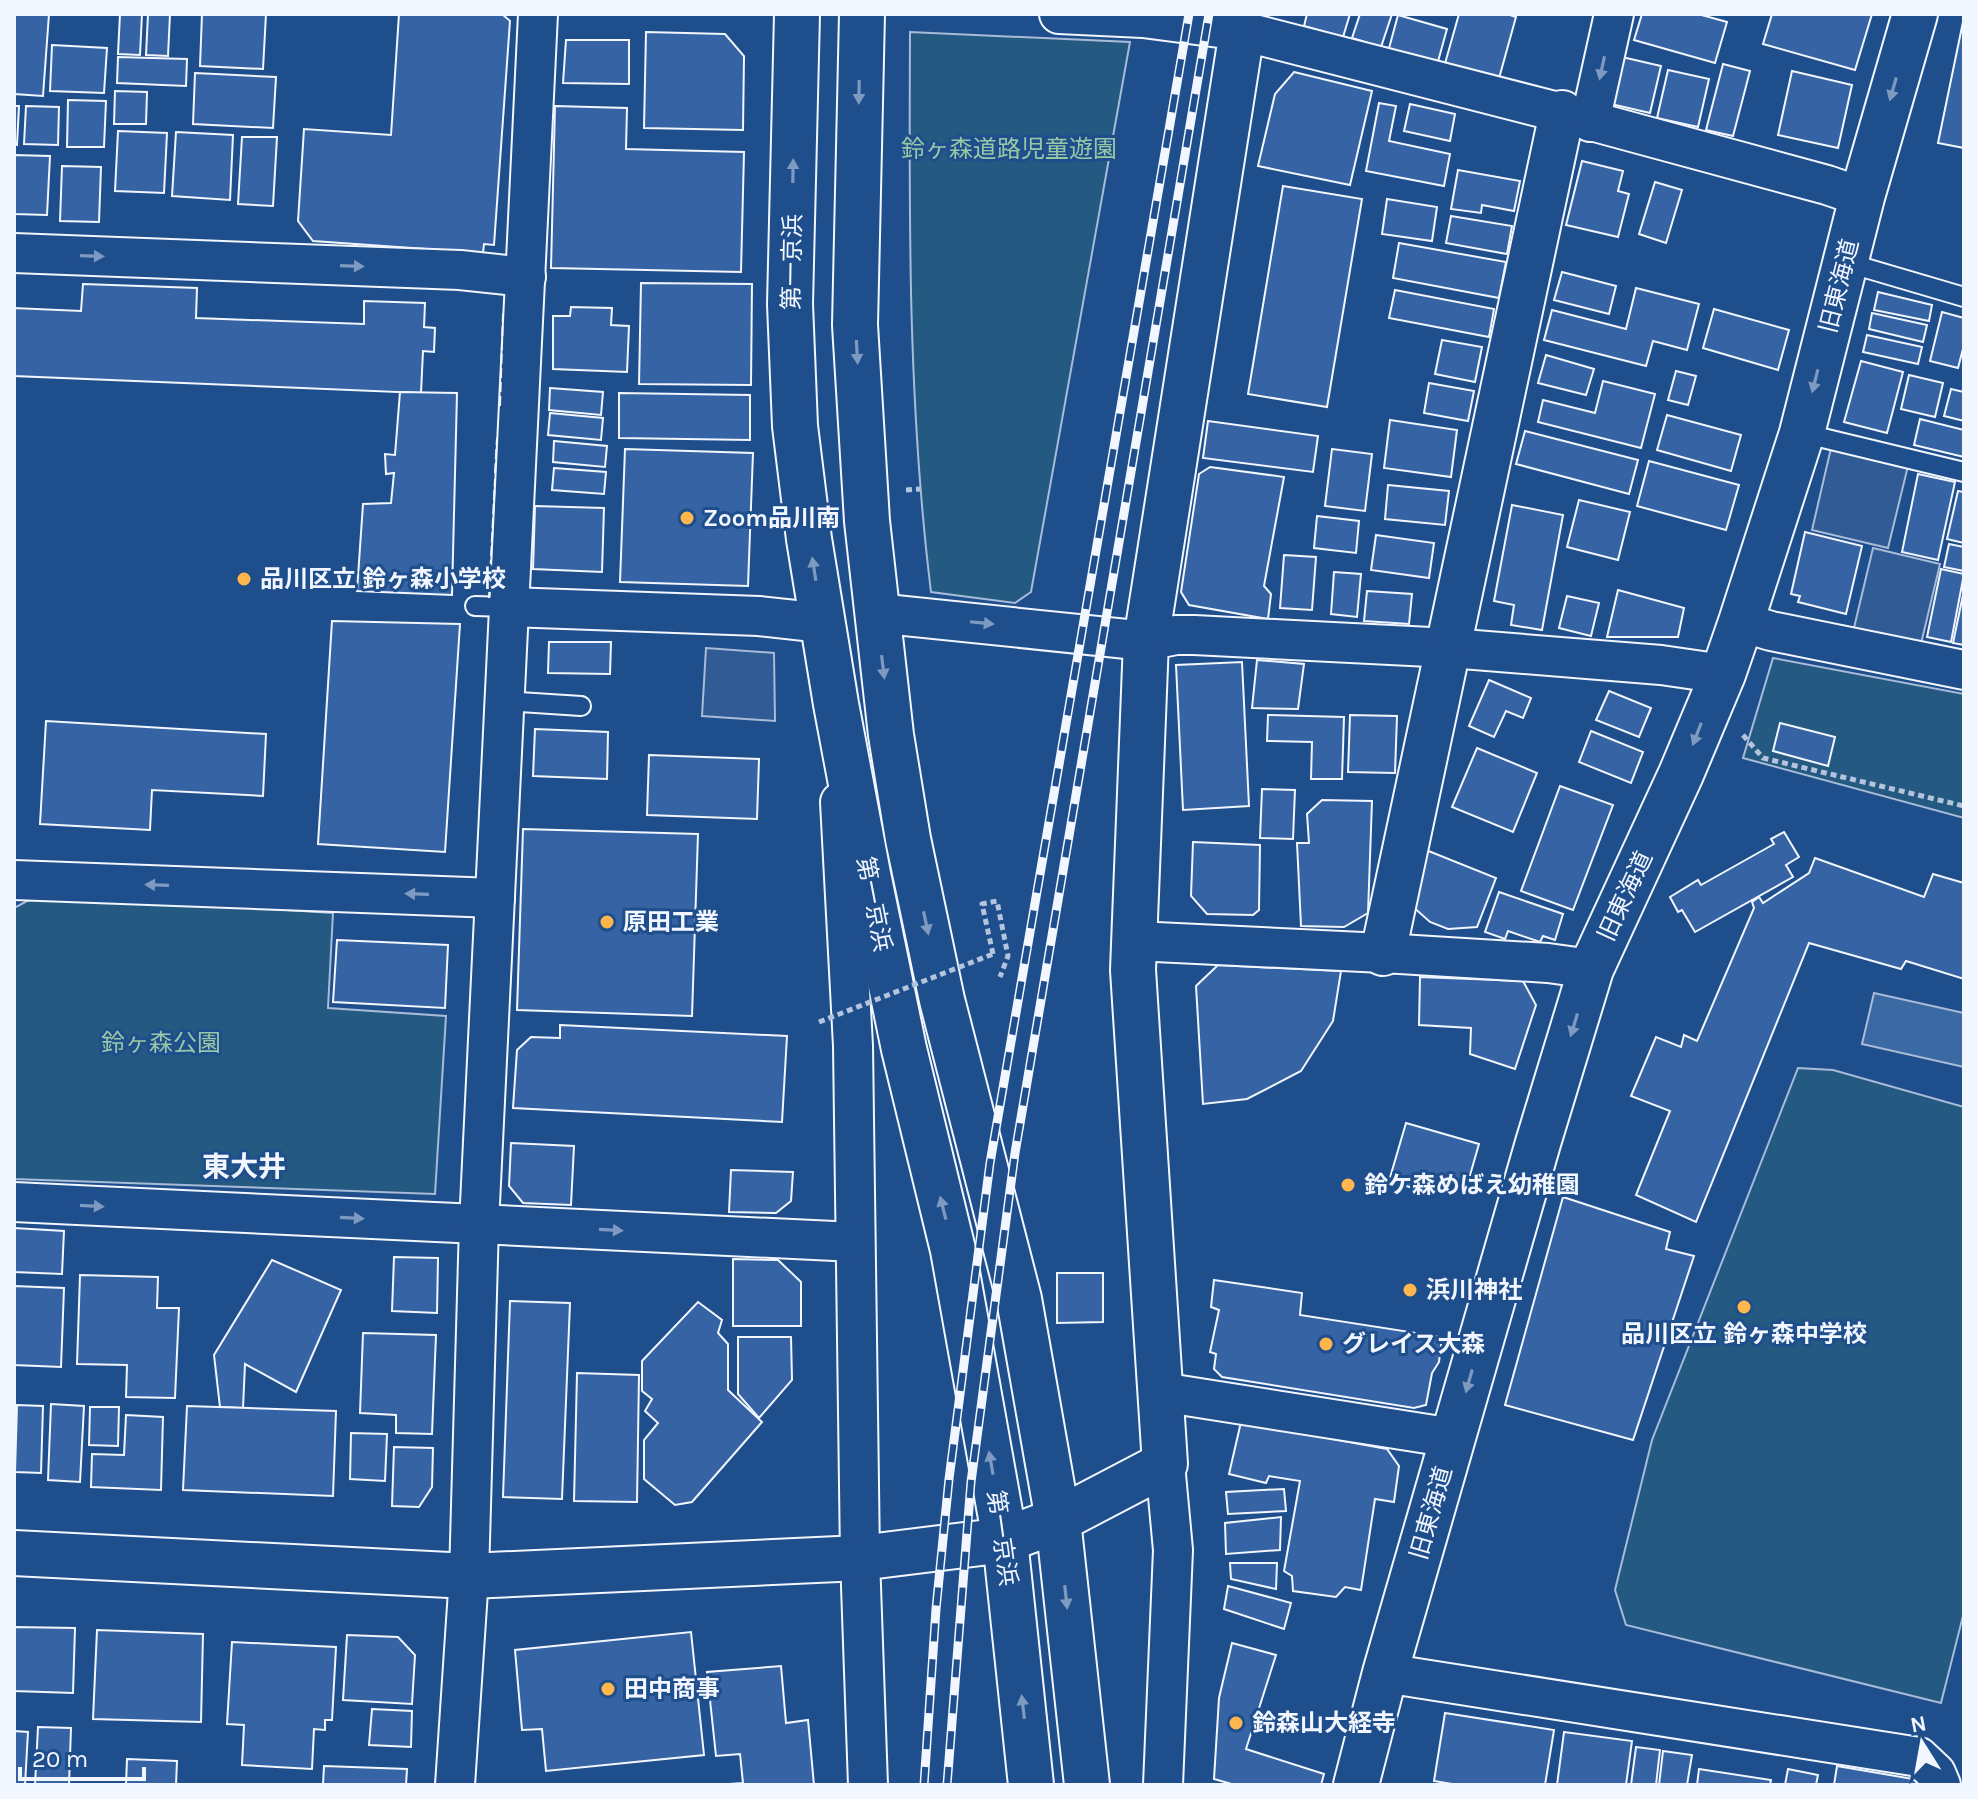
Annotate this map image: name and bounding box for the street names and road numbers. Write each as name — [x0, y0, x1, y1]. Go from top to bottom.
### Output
street label: 第一京浜 — [777, 214, 807, 310]
street label: 旧東海道 — [1814, 236, 1864, 336]
street label: 旧東海道 — [1592, 847, 1658, 945]
street label: 第一京浜 — [851, 854, 897, 954]
street label: 旧東海道 — [1404, 1463, 1458, 1563]
street label: 第一京浜 — [981, 1489, 1023, 1587]

